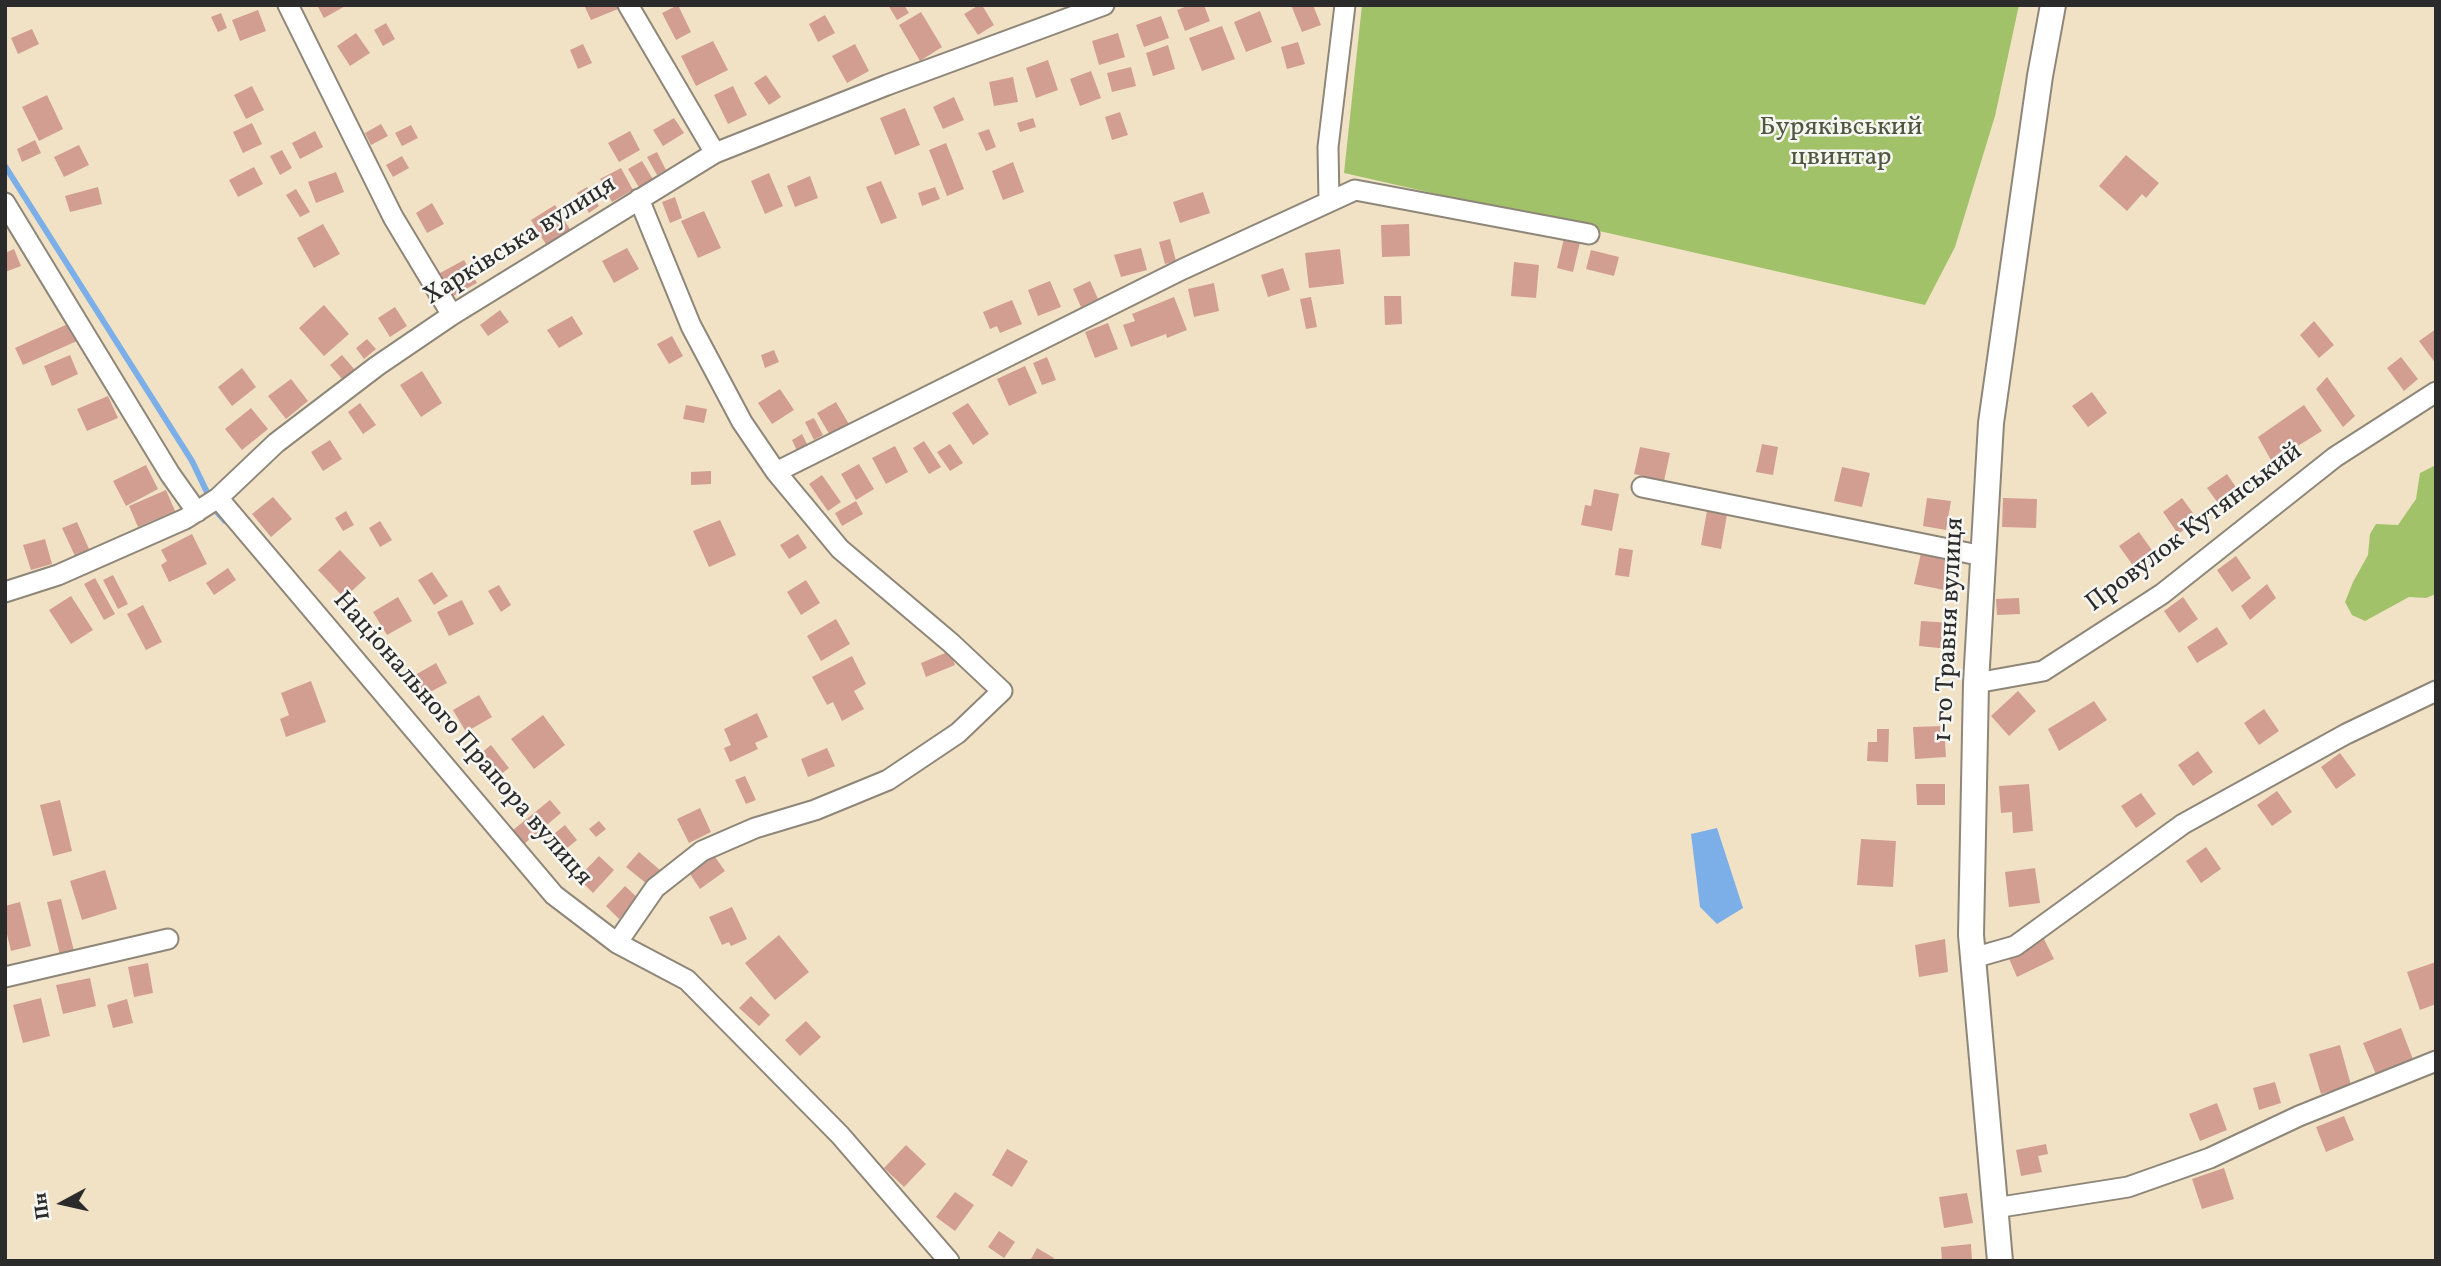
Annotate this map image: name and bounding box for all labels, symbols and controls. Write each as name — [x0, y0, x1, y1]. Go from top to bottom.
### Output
park label: Буряківський цвинтар — [1760, 113, 1922, 174]
street label: Харківська вулиця — [419, 170, 623, 314]
street label: Провулок Кутянський — [2081, 437, 2309, 621]
street label: 1-го Травня вулиця — [1930, 517, 1972, 743]
street label: Національного Прапора вулиця — [325, 586, 597, 894]
north arrow — [28, 1168, 98, 1238]
text: Пн — [27, 1191, 57, 1221]

